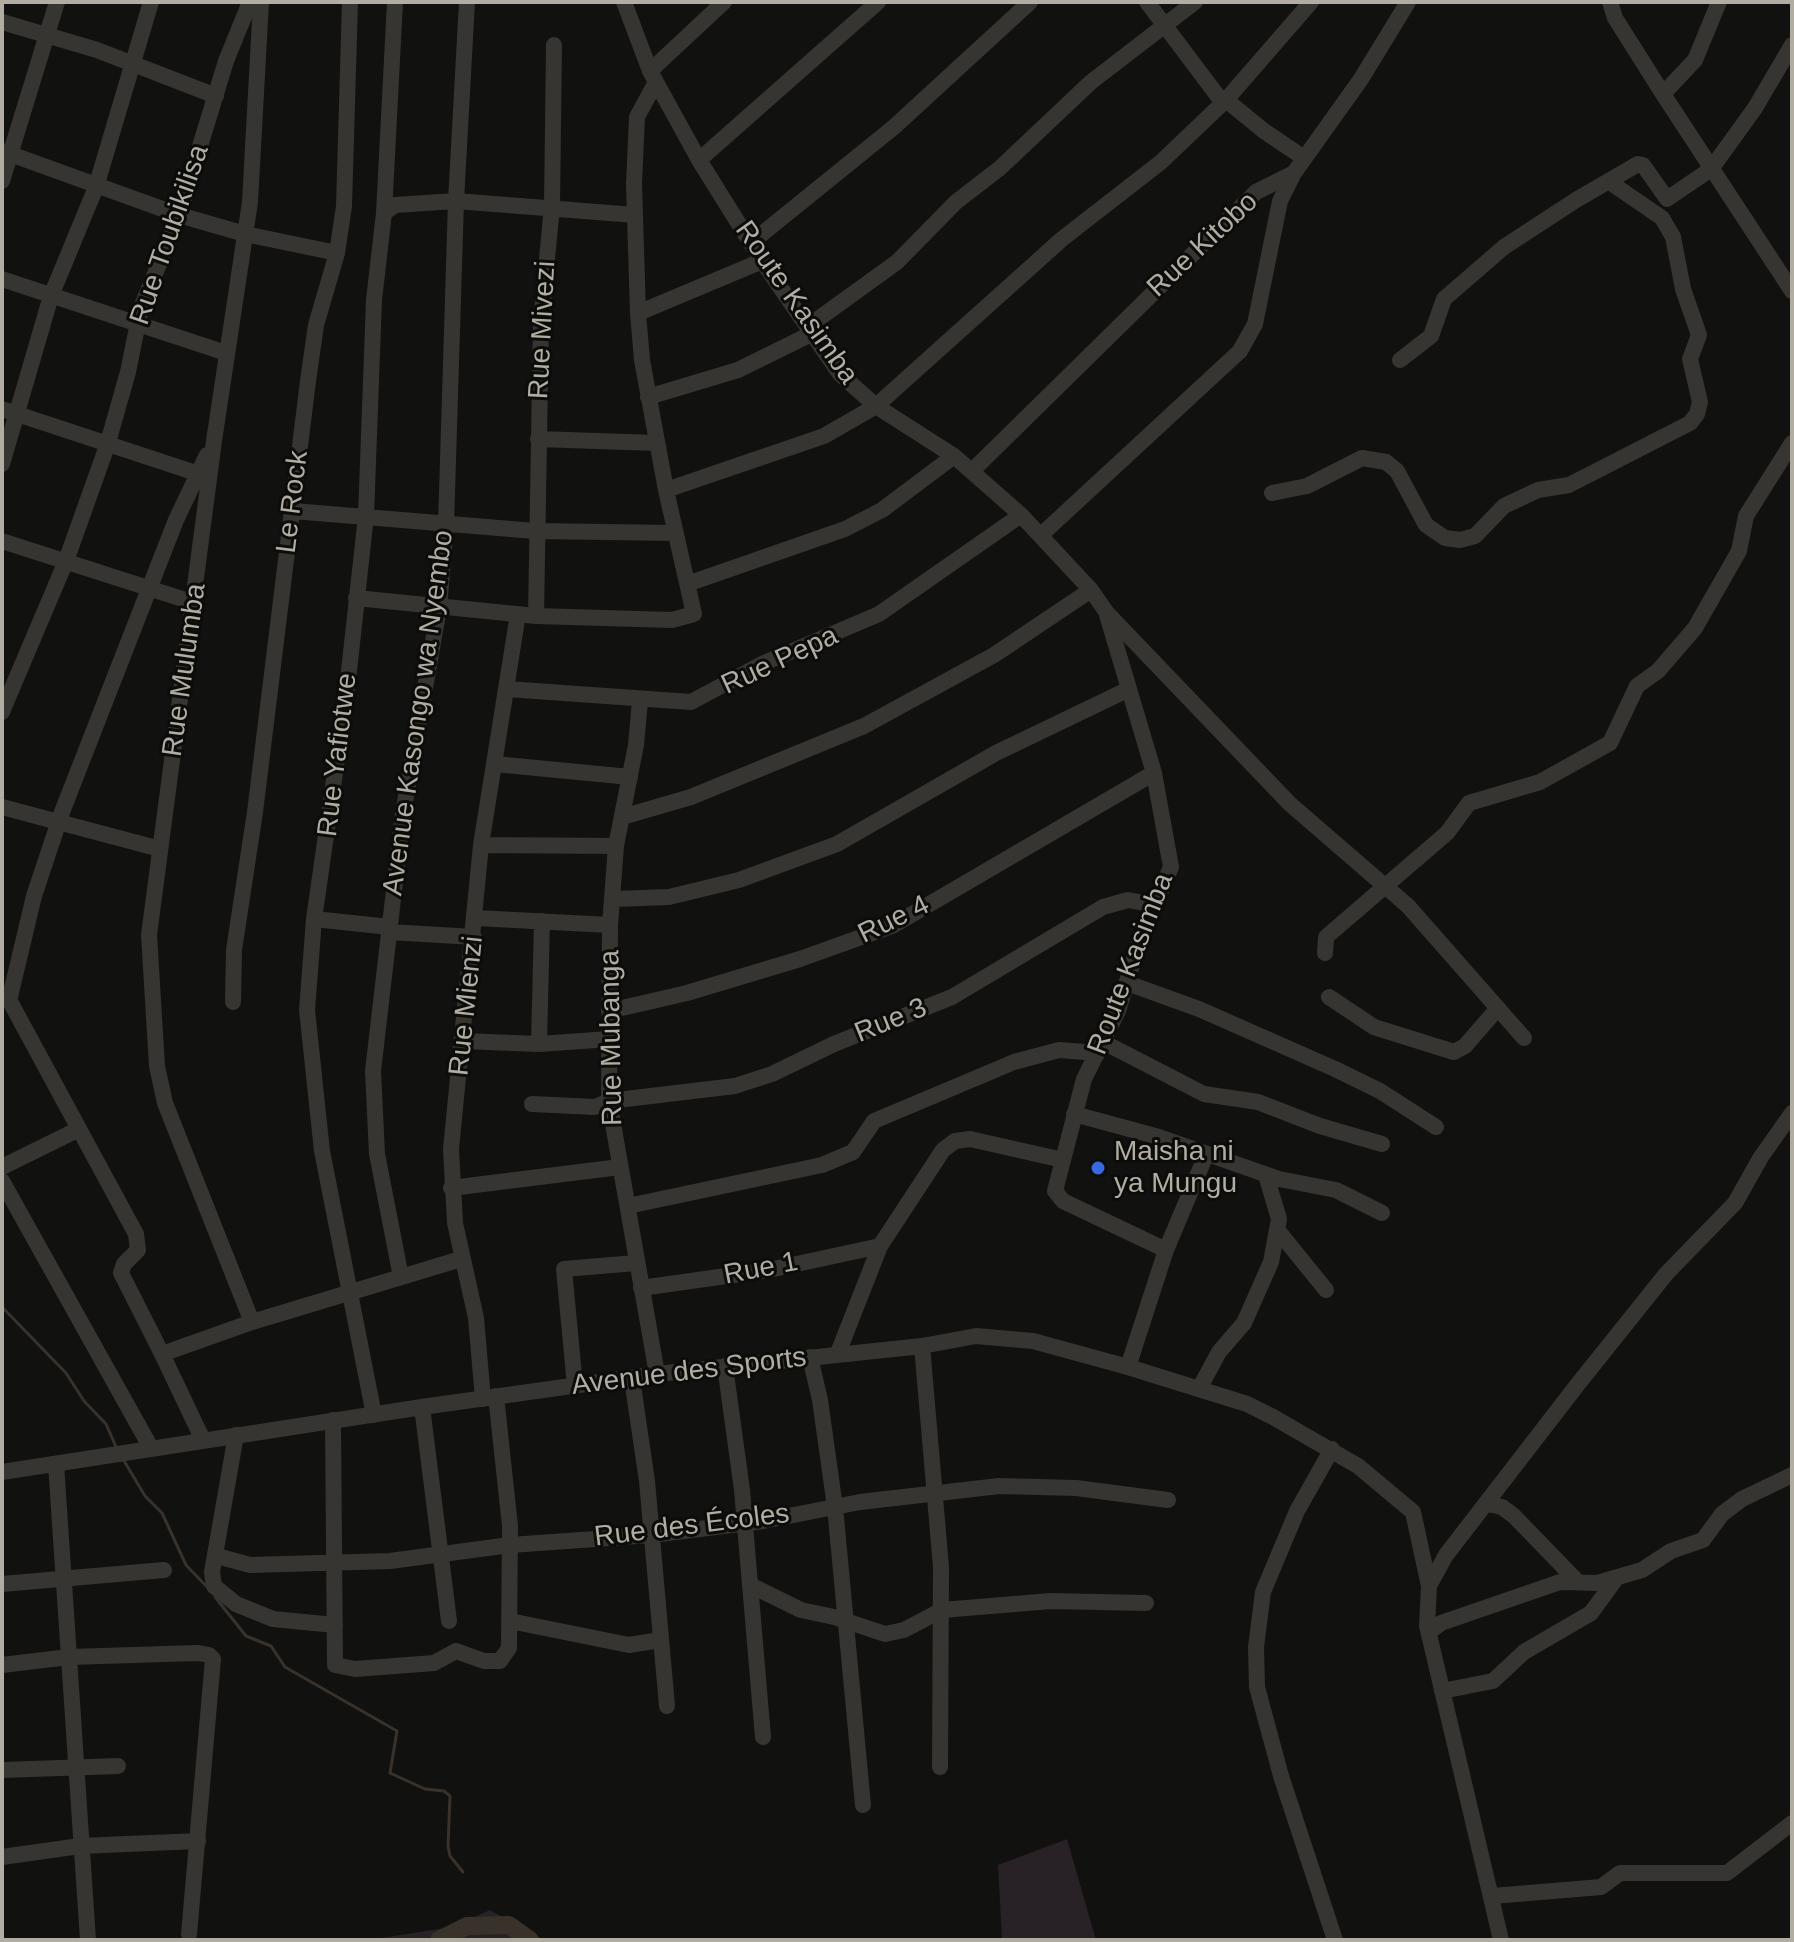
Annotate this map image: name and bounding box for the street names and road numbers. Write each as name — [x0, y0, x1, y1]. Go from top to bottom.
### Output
street label: Rue Toubikilisa — [123, 141, 217, 329]
street label: Rue Kitobo — [1141, 185, 1265, 305]
street label: Route Kasimba — [727, 215, 865, 391]
street label: Rue Mivezi — [523, 260, 563, 400]
street label: Le Rock — [270, 449, 316, 555]
street label: Avenue Kasongo wa Nyembo — [377, 528, 461, 898]
street label: Rue Mulumba — [156, 581, 214, 759]
street label: Rue Pepa — [716, 619, 844, 703]
street label: Rue Yafiotwe — [311, 671, 365, 839]
street label: Route Kasimba — [1081, 869, 1181, 1059]
street label: Rue 4 — [853, 889, 935, 951]
street label: Rue Mienzi — [443, 935, 491, 1077]
street label: Rue Mubanga — [594, 950, 630, 1126]
street label: Rue 3 — [850, 991, 932, 1051]
street label: Rue 1 — [721, 1245, 801, 1293]
street label: Avenue des Sports — [570, 1341, 808, 1403]
street label: Rue des Écoles — [593, 1497, 791, 1555]

